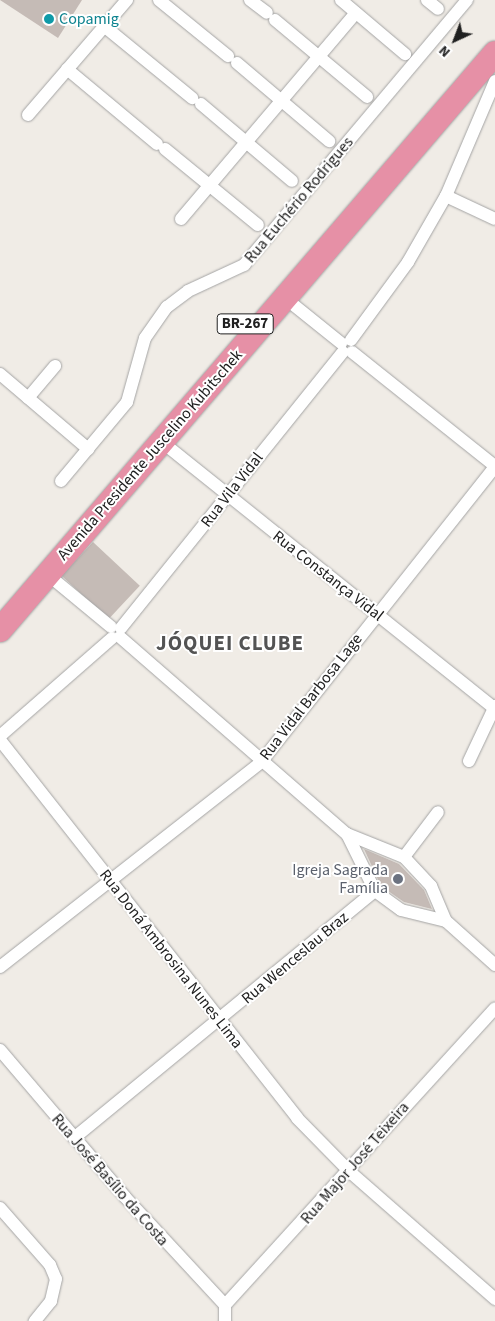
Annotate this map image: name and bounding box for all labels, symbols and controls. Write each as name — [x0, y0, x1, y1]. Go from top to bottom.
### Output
place label: Copamig — [59, 9, 119, 29]
marker: Copamig — [43, 13, 55, 25]
north arrow — [430, 15, 480, 65]
text: N — [435, 40, 455, 61]
street label: Rua Euchério Rodrigues — [241, 133, 357, 267]
road number: BR-267 — [216, 312, 274, 336]
street label: Avenida Presidente Juscelino Kubitschek — [53, 346, 247, 564]
street label: Rua Vila Vidal — [197, 449, 267, 531]
street label: Rua Constança Vidal — [269, 527, 387, 625]
district label: JÓQUEI CLUBE — [155, 630, 305, 656]
street label: Rua Vidal Barbosa Lage — [256, 630, 366, 764]
place label: Igreja Sagrada Família — [292, 860, 388, 898]
street label: Rua Doná Ambrosina Nunes Lima — [95, 866, 247, 1052]
marker: Igreja Sagrada Família — [392, 873, 404, 885]
street label: Rua Wenceslau Braz — [238, 908, 352, 1008]
street label: Rua Major José Teixeira — [297, 1098, 413, 1228]
street label: Rua José Basílio da Costa — [47, 1110, 173, 1250]

